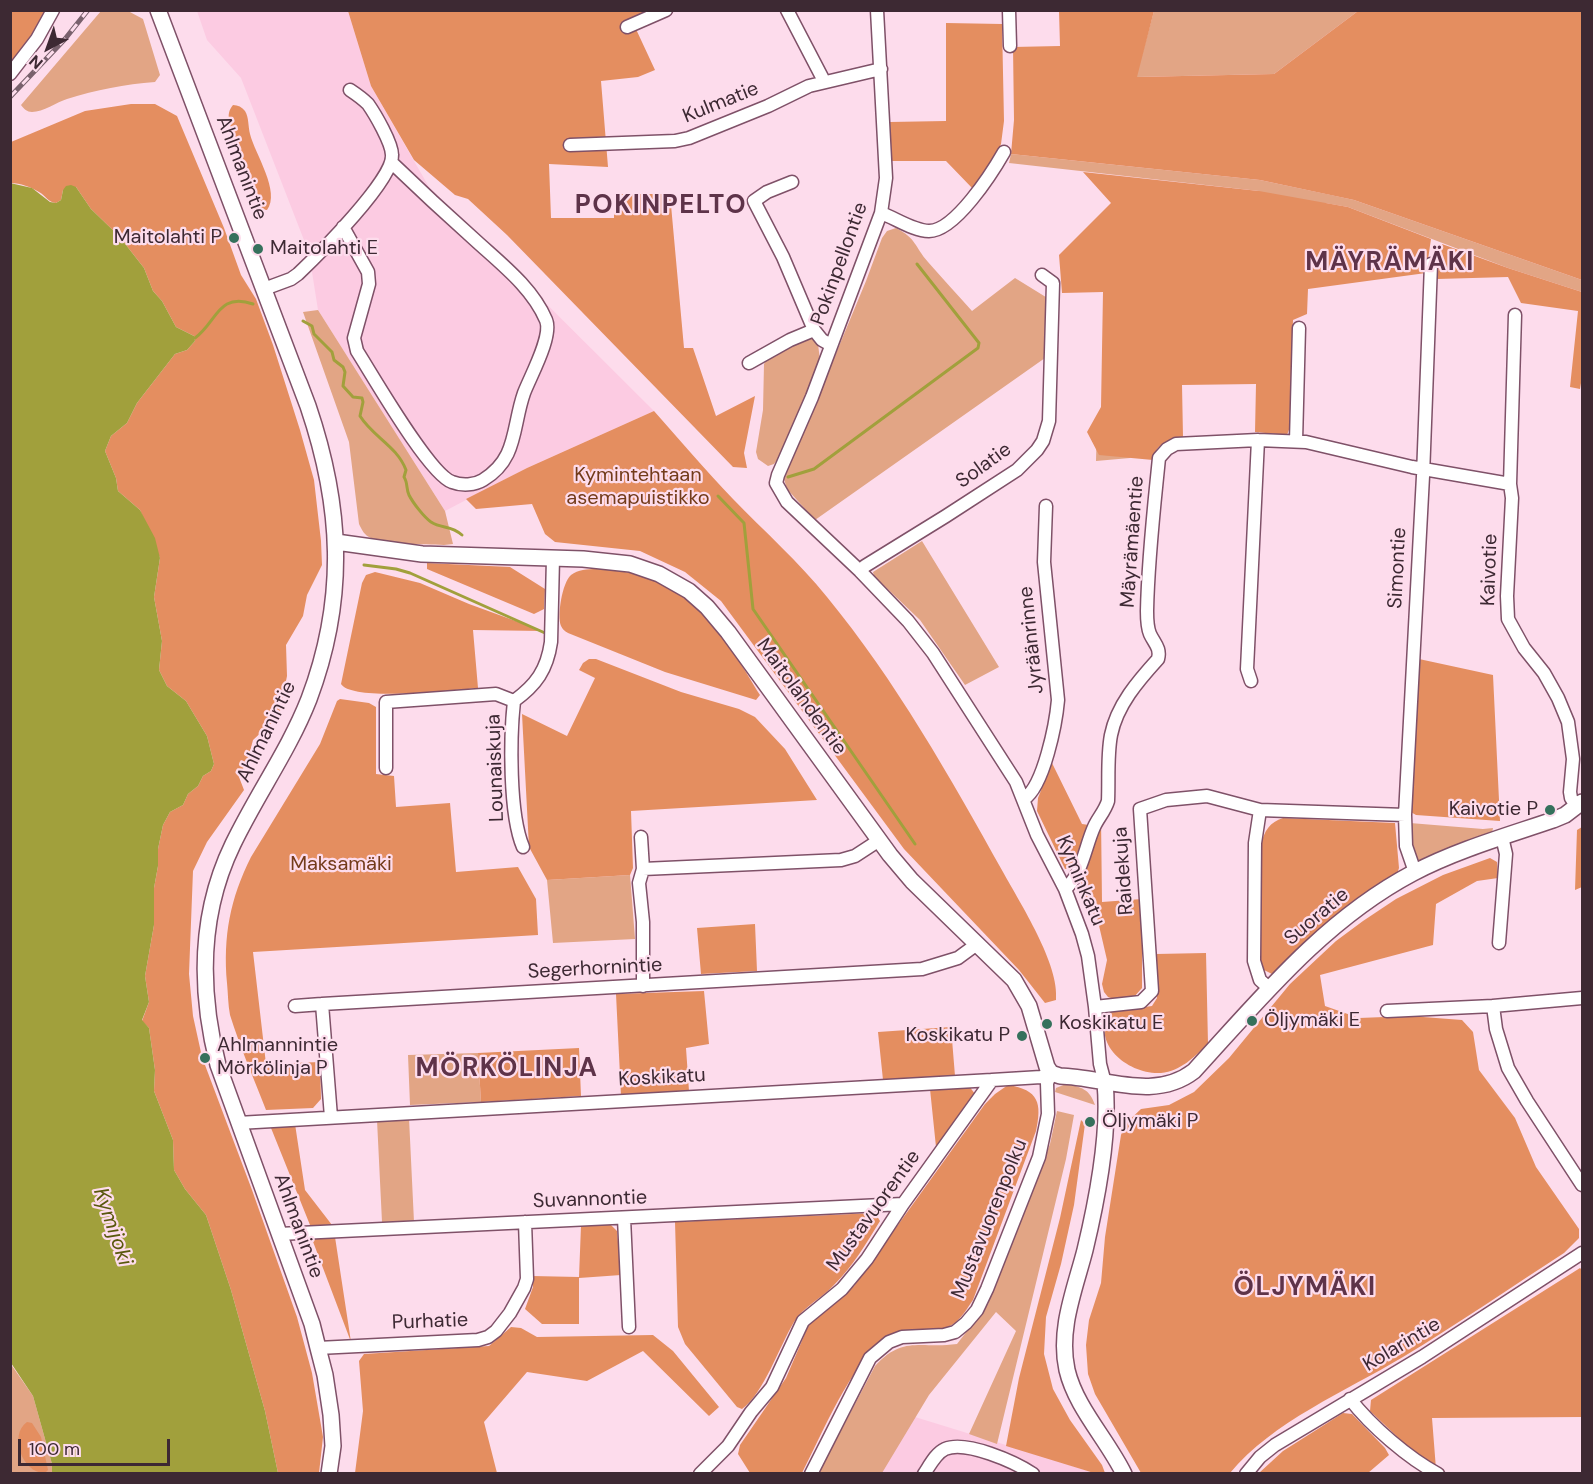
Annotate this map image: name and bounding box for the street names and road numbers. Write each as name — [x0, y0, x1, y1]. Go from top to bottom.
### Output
street label: Kulmatie — [680, 77, 762, 129]
street label: Ahlmanintie — [210, 112, 272, 224]
street label: Pokinpellontie — [807, 199, 873, 329]
street label: Solatie — [952, 438, 1016, 494]
street label: Mäyrämäentie — [1116, 475, 1150, 609]
street label: Simontie — [1384, 527, 1412, 609]
street label: Kaivotie — [1477, 533, 1503, 607]
street label: Jyräänrinne — [1014, 585, 1050, 695]
street label: Maitolahdentie — [751, 634, 851, 760]
street label: Ahlmanintie — [232, 677, 302, 787]
street label: Lounaiskuja — [482, 714, 510, 822]
street label: Raidekuja — [1109, 826, 1139, 916]
street label: Kyminkatu — [1050, 832, 1110, 930]
street label: Suoratie — [1280, 883, 1354, 951]
street label: Segerhornintie — [527, 953, 663, 985]
street label: Koskikatu — [618, 1064, 706, 1092]
street label: Mustavuorenpolku — [947, 1136, 1033, 1302]
street label: Mustavuorentie — [822, 1146, 926, 1276]
street label: Ahlmanintie — [268, 1170, 328, 1282]
street label: Suvannontie — [532, 1186, 648, 1214]
street label: Purhatie — [391, 1309, 469, 1335]
street label: Kolarintie — [1359, 1313, 1445, 1377]

